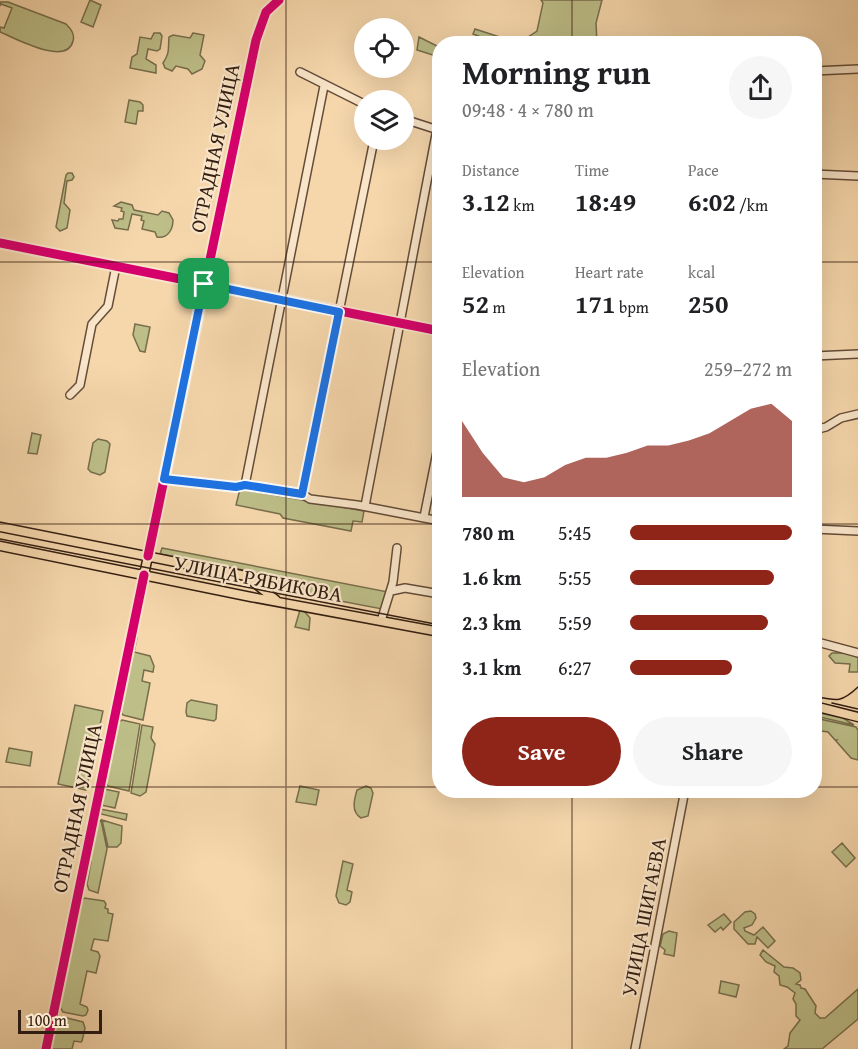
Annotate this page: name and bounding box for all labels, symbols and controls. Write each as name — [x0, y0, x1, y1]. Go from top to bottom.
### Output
map controls — [354, 18, 414, 150]
button: locate — [354, 18, 414, 78]
text: Morning run — [462, 48, 651, 96]
button: share — [729, 56, 792, 119]
street label: ОТРАДНАЯ УЛИЦА — [181, 60, 248, 235]
button: layers — [354, 90, 414, 150]
text: 09:48 · 4 × 780 m — [462, 95, 594, 124]
text: Distance — [462, 158, 519, 182]
text: Time — [575, 158, 609, 182]
text: Pace — [688, 158, 719, 182]
text: 3.12 — [462, 182, 510, 221]
text: 18:49 — [575, 182, 636, 221]
text: 6:02 — [688, 182, 736, 221]
text: km — [510, 193, 534, 217]
text: /km — [736, 193, 768, 217]
pin — [178, 258, 229, 309]
text: Elevation — [462, 260, 525, 284]
text: Heart rate — [575, 260, 644, 284]
text: kcal — [688, 260, 715, 284]
icon: arrive — [187, 267, 220, 300]
text: 52 — [462, 284, 489, 323]
text: 171 — [575, 284, 615, 323]
text: 250 — [688, 284, 728, 323]
text: m — [489, 295, 506, 319]
text: bpm — [615, 295, 649, 319]
text: Elevation — [462, 354, 540, 383]
text: 259–272 m — [704, 354, 792, 383]
text: 780 m — [462, 518, 515, 547]
text: 5:45 — [558, 518, 592, 547]
street label: УЛИЦА РЯБИКОВА — [171, 547, 345, 610]
text: 1.6 km — [462, 563, 521, 592]
text: 5:55 — [558, 563, 592, 592]
text: 2.3 km — [462, 608, 521, 637]
text: 5:59 — [558, 608, 592, 637]
text: 3.1 km — [462, 653, 521, 682]
text: 6:27 — [558, 653, 592, 682]
button: Save — [462, 717, 621, 786]
button: Share — [633, 717, 792, 786]
street label: ОТРАДНАЯ УЛИЦА — [43, 720, 110, 895]
street label: УЛИЦА ШИГАЕВА — [613, 835, 674, 999]
scale bar — [18, 1007, 102, 1034]
text: 100 m — [27, 1008, 67, 1032]

